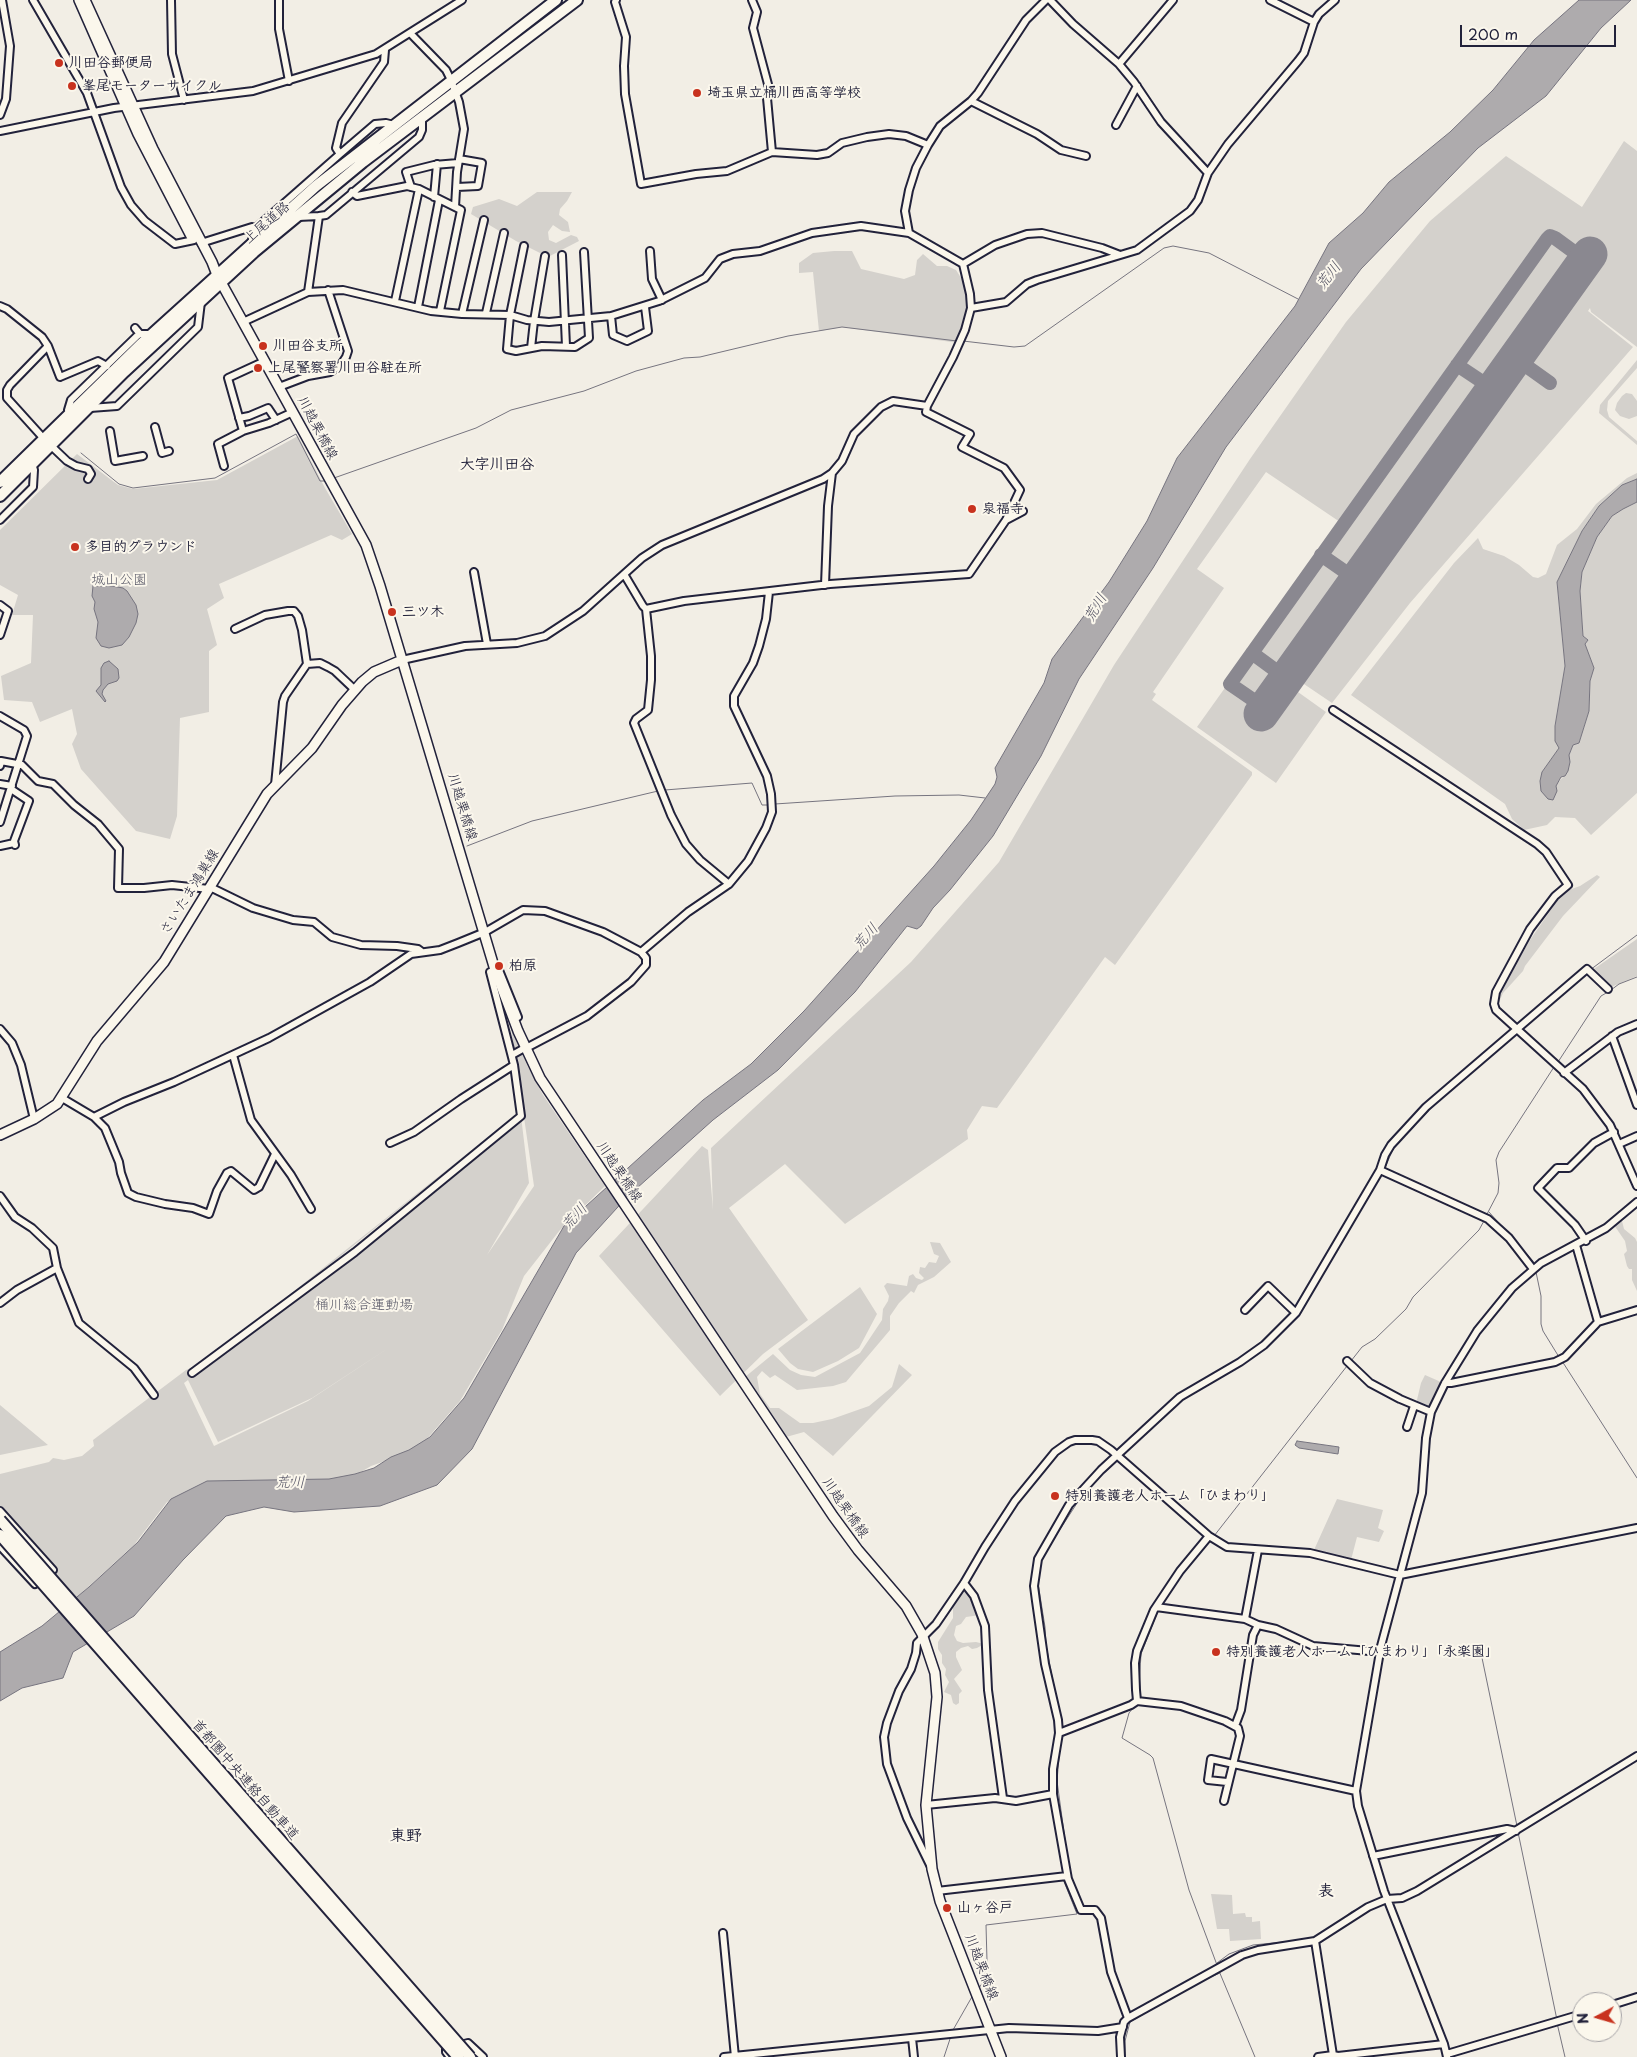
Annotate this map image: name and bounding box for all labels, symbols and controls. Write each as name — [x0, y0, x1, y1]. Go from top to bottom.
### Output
scale bar — [1462, 15, 1618, 47]
text: 200 m — [1468, 22, 1518, 45]
place label: 川田谷郵便局 — [69, 55, 153, 71]
marker: 川田谷郵便局 — [53, 57, 65, 69]
place label: 峯尾モーターサイクル — [82, 78, 222, 94]
marker: 峯尾モーターサイクル — [66, 80, 78, 92]
place label: 埼玉県立桶川西高等学校 — [707, 85, 861, 101]
marker: 埼玉県立桶川西高等学校 — [691, 87, 703, 99]
street label: 上尾道路 — [240, 198, 294, 248]
water label: 荒川 — [1313, 259, 1345, 293]
place label: 川田谷支所 — [273, 338, 343, 354]
marker: 川田谷支所 — [257, 340, 269, 352]
place label: 上尾警察署川田谷駐在所 — [268, 360, 422, 376]
marker: 上尾警察署川田谷駐在所 — [252, 362, 264, 374]
street label: 川越栗橋線 — [293, 393, 341, 463]
district label: 大字川田谷 — [460, 456, 534, 474]
place label: 泉福寺 — [982, 501, 1024, 517]
marker: 泉福寺 — [966, 503, 978, 515]
place label: 多目的グラウンド — [85, 539, 197, 555]
marker: 多目的グラウンド — [69, 541, 81, 553]
park label: 城山公園 — [91, 572, 147, 588]
water label: 荒川 — [1081, 591, 1111, 625]
place label: 三ツ木 — [402, 604, 444, 620]
marker: 三ツ木 — [386, 606, 398, 618]
street label: 川越栗橋線 — [444, 771, 480, 843]
street label: さいたま鴻巣線 — [157, 846, 223, 938]
water label: 荒川 — [849, 920, 883, 954]
place label: 柏原 — [509, 958, 537, 974]
marker: 柏原 — [493, 960, 505, 972]
street label: 川越栗橋線 — [592, 1138, 646, 1206]
water label: 荒川 — [558, 1200, 592, 1234]
park label: 桶川総合運動場 — [315, 1297, 413, 1313]
water label: 荒川 — [275, 1474, 305, 1492]
street label: 川越栗橋線 — [818, 1475, 872, 1541]
place label: 特別養護老人ホーム「ひまわり」 — [1065, 1488, 1275, 1504]
marker: 特別養護老人ホーム「ひまわり」 — [1049, 1490, 1061, 1502]
place label: 特別養護老人ホーム「ひまわり」「永楽園」 — [1226, 1644, 1499, 1660]
marker: 特別養護老人ホーム「ひまわり」「永楽園」 — [1210, 1646, 1222, 1658]
street label: 首都圏中央連絡自動車道 — [188, 1716, 302, 1844]
district label: 東野 — [390, 1827, 422, 1847]
district label: 表 — [1318, 1882, 1334, 1902]
place label: 山ヶ谷戸 — [957, 1900, 1013, 1916]
marker: 山ヶ谷戸 — [941, 1902, 953, 1914]
street label: 川越栗橋線 — [961, 1931, 1001, 2003]
north arrow — [1572, 1992, 1622, 2042]
text: N — [1572, 2012, 1594, 2025]

